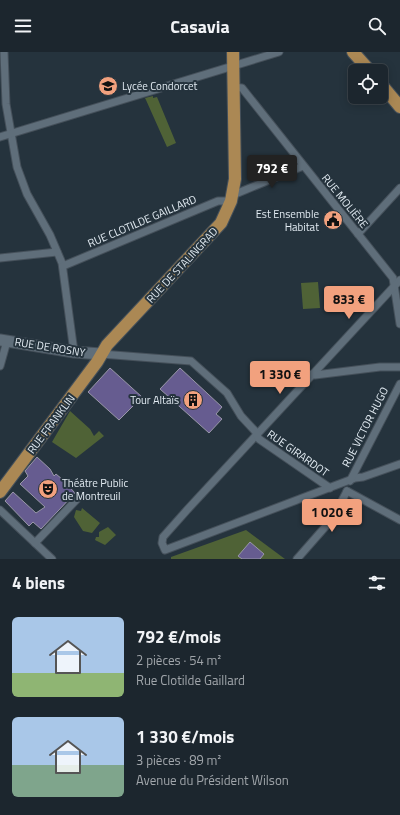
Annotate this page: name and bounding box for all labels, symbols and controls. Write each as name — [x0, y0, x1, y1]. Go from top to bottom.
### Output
text: Casavia — [170, 13, 230, 40]
icon: menu — [12, 15, 34, 37]
icon: search — [366, 15, 388, 37]
map controls — [348, 64, 388, 104]
button: locate — [348, 64, 388, 104]
school or university icon: Lycée Condorcet — [97, 75, 119, 97]
place label: Lycée Condorcet — [122, 78, 197, 94]
pin: 792 € — [244, 155, 300, 189]
text: 792 € — [256, 158, 288, 178]
street label: RUE MOLIÈRE — [318, 170, 372, 232]
street label: RUE CLOTILDE GAILLARD — [85, 191, 199, 251]
place label: Est Ensemble Habitat — [256, 206, 319, 235]
public building icon: Est Ensemble Habitat — [322, 209, 344, 231]
street label: RUE DE STALINGRAD — [143, 224, 221, 306]
pin: 833 € — [321, 286, 377, 320]
text: 833 € — [333, 289, 365, 309]
street label: RUE DE ROSNY — [14, 334, 87, 360]
pin: 1 330 € — [243, 361, 317, 395]
text: 1 330 € — [259, 364, 301, 384]
street label: RUE VICTOR HUGO — [338, 384, 392, 470]
building icon: Tour Altaïs — [182, 389, 204, 411]
street label: RUE FRANKLIN — [23, 391, 79, 457]
place label: Tour Altaïs — [130, 392, 179, 408]
street label: RUE GIRARDOT — [264, 426, 332, 480]
place label: Théâtre Public de Montreuil — [62, 475, 128, 504]
theatre icon: Théâtre Public de Montreuil — [37, 478, 59, 500]
pin: 1 020 € — [295, 499, 369, 533]
text: 1 020 € — [311, 502, 353, 522]
text: 4 biens — [12, 570, 65, 596]
icon: filters — [366, 572, 388, 594]
text: 792 €/mois — [136, 624, 221, 650]
icon: home — [44, 633, 92, 681]
text: 2 pièces · 54 m² — [136, 650, 221, 670]
text: Rue Clotilde Gaillard — [136, 670, 245, 690]
text: 1 330 €/mois — [136, 724, 234, 750]
icon: home — [44, 733, 92, 781]
text: 3 pièces · 89 m² — [136, 750, 221, 770]
text: Avenue du Président Wilson — [136, 770, 289, 790]

